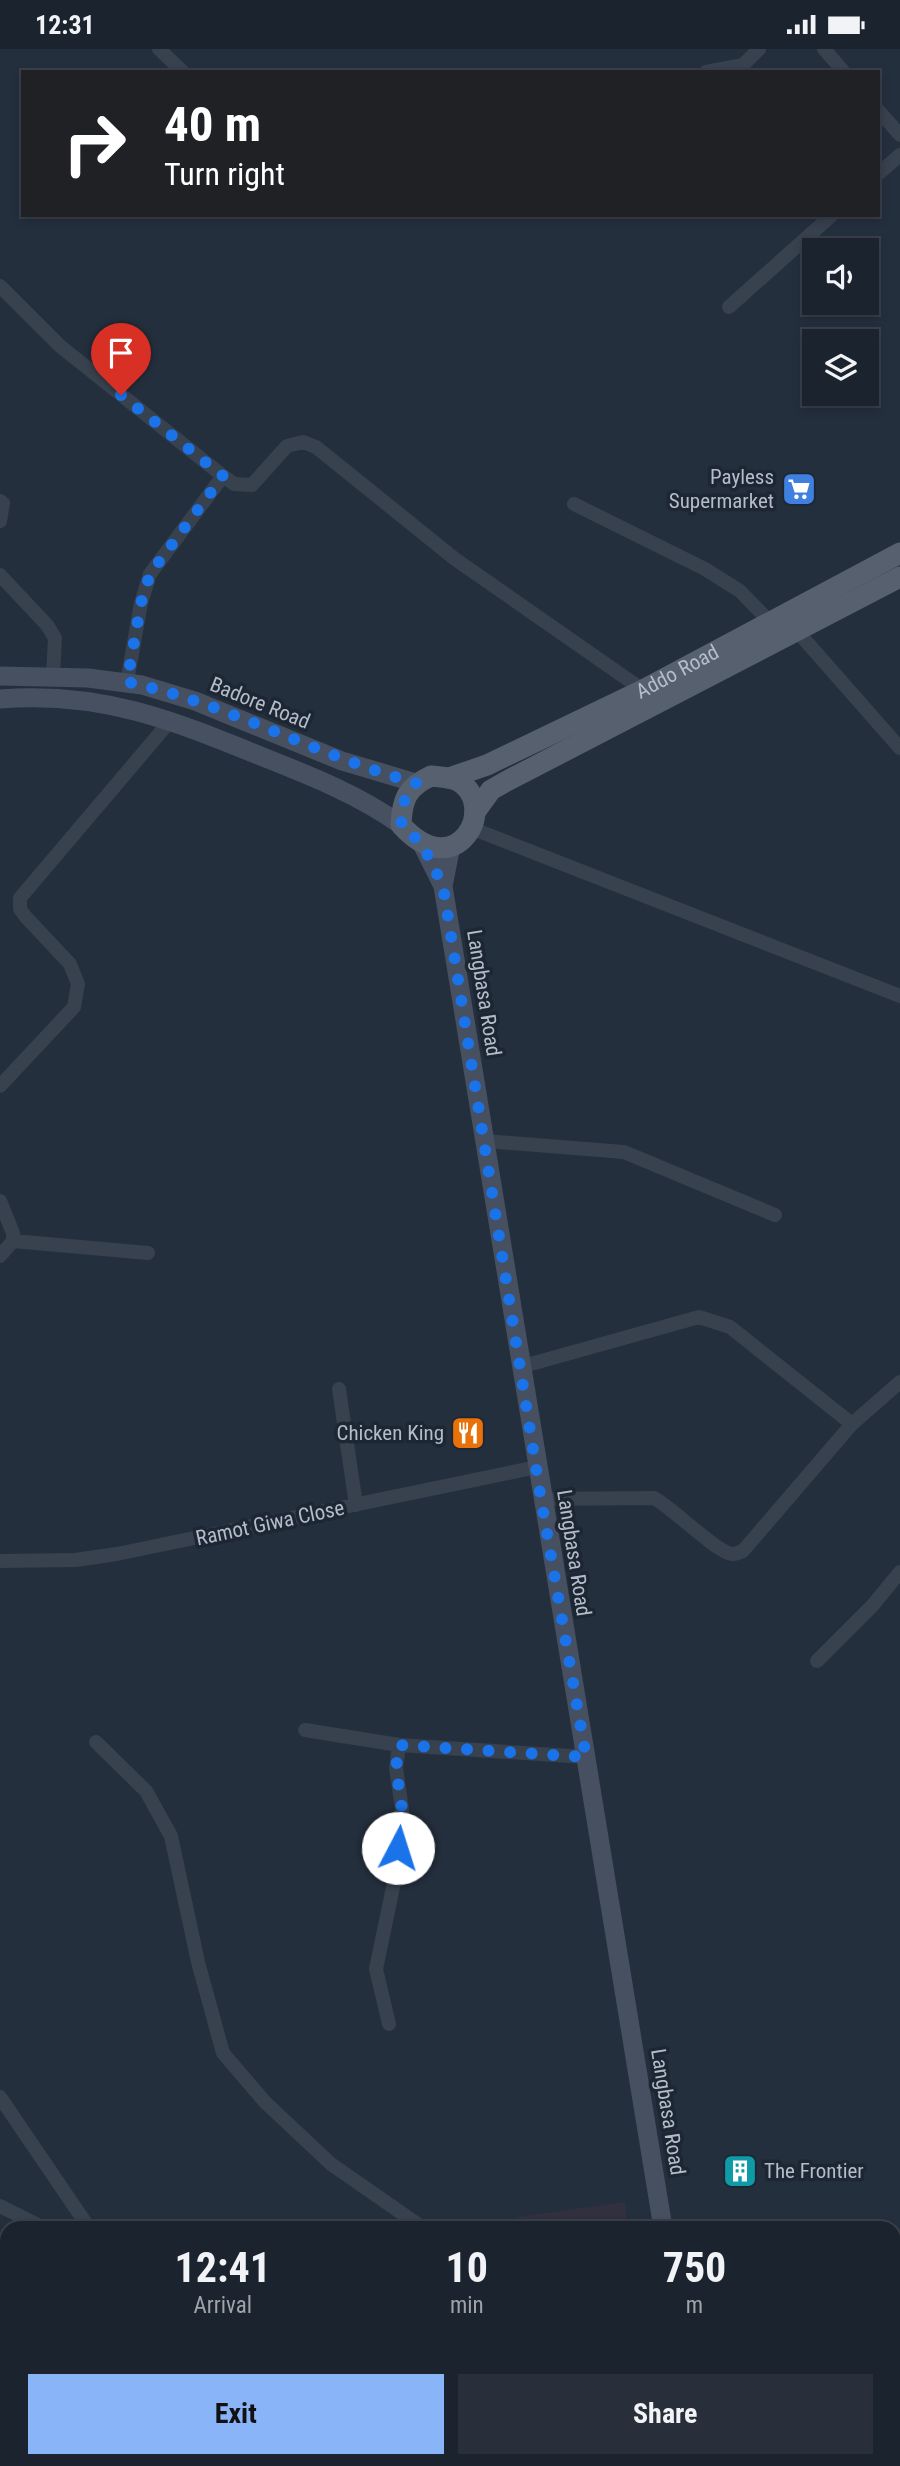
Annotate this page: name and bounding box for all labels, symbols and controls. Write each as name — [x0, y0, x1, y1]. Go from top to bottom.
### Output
text: 12:31 — [35, 10, 95, 40]
text: 40 m — [164, 96, 261, 153]
icon: right — [49, 98, 140, 189]
text: Turn right — [164, 155, 285, 193]
map controls — [802, 238, 879, 406]
button: sound — [802, 238, 879, 315]
pin — [91, 323, 151, 395]
button: layers — [802, 329, 879, 406]
icon: arrive — [102, 334, 140, 372]
place label: Payless Supermarket — [669, 465, 774, 513]
supermarket icon: Payless Supermarket — [780, 470, 818, 508]
street label: Addo Road — [632, 640, 723, 704]
street label: Badore Road — [207, 672, 313, 734]
street label: Langbasa Road — [462, 928, 506, 1058]
restaurant icon: Chicken King — [449, 1414, 487, 1452]
place label: Chicken King — [337, 1421, 444, 1445]
street label: Langbasa Road — [552, 1488, 596, 1618]
street label: Ramot Giwa Close — [194, 1496, 347, 1550]
position arrow — [361, 1811, 435, 1885]
street label: Langbasa Road — [646, 2047, 690, 2177]
building icon: The Frontier — [721, 2152, 759, 2190]
place label: The Frontier — [764, 2159, 864, 2183]
text: 12:41 — [175, 2243, 271, 2292]
text: 10 — [446, 2243, 488, 2292]
text: 750 — [663, 2243, 726, 2292]
text: Arrival — [194, 2292, 252, 2319]
text: min — [450, 2292, 484, 2319]
text: m — [686, 2292, 703, 2319]
button: Exit — [28, 2374, 444, 2454]
button: Share — [458, 2374, 873, 2454]

